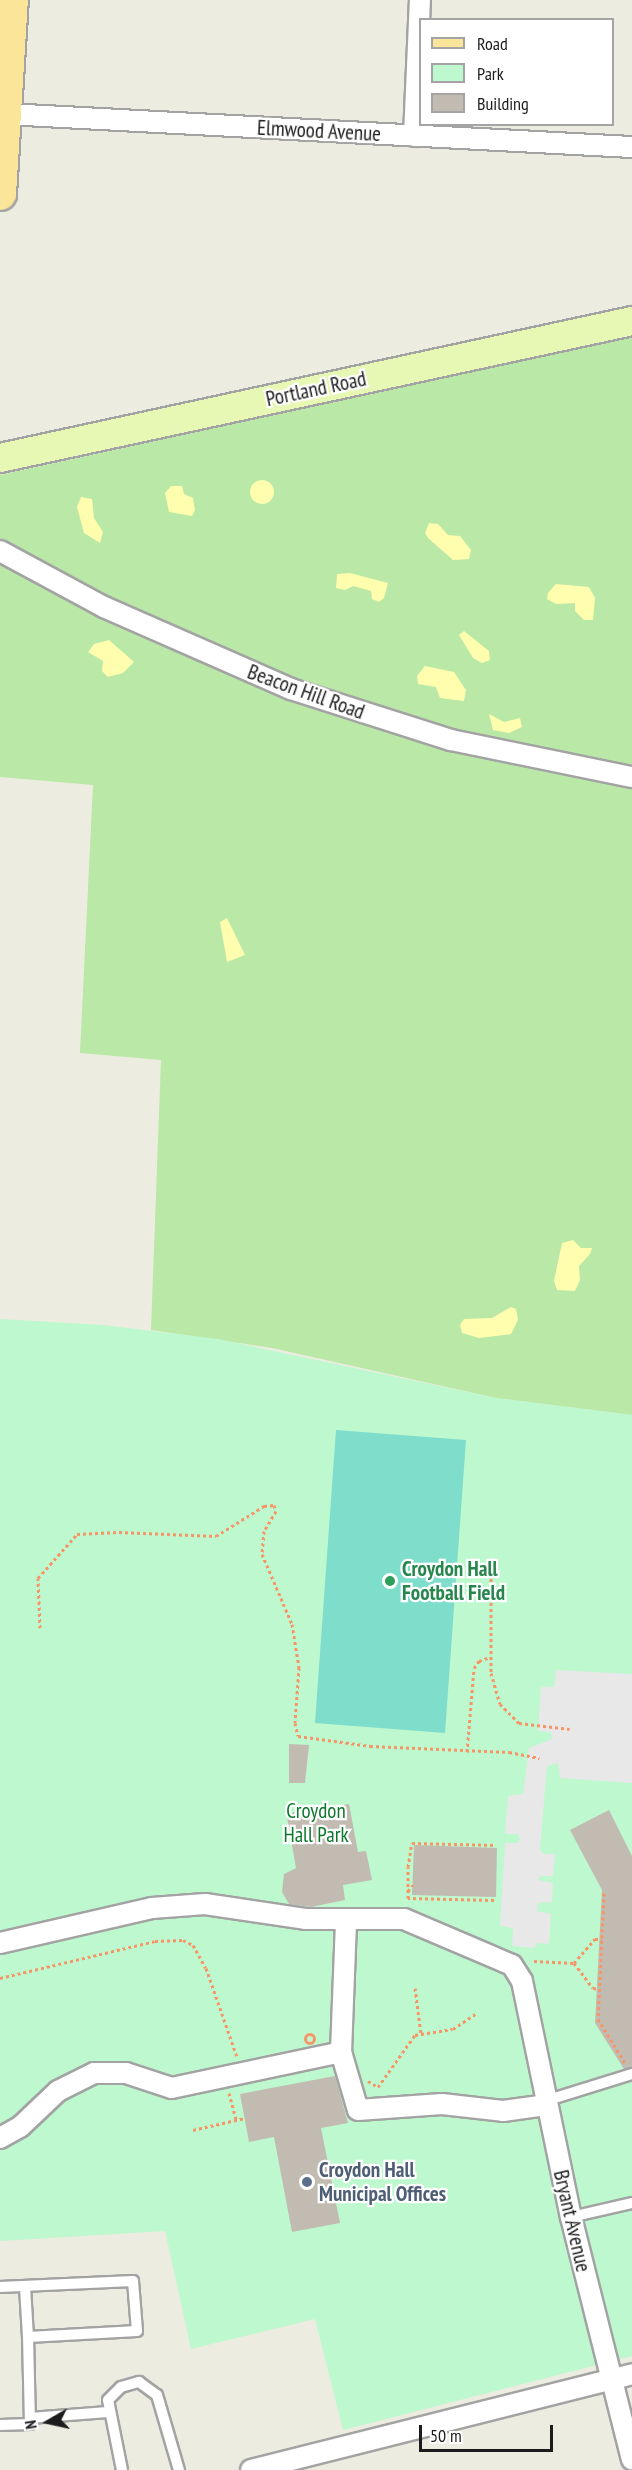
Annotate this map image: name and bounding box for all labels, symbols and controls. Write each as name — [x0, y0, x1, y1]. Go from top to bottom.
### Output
legend — [419, 18, 614, 126]
text: Road — [477, 32, 508, 55]
text: Park — [477, 62, 504, 85]
text: Building — [477, 92, 529, 115]
street label: Elmwood Avenue — [256, 115, 382, 147]
street label: Portland Road — [264, 366, 368, 412]
street label: Beacon Hill Road — [244, 659, 368, 725]
place label: Croydon Hall Football Field — [402, 1556, 505, 1606]
marker: Croydon Hall Football Field — [383, 1574, 397, 1588]
park label: Croydon Hall Park — [283, 1798, 349, 1848]
place label: Croydon Hall Municipal Offices — [319, 2157, 446, 2207]
street label: Bryant Avenue — [548, 2167, 596, 2275]
marker: Croydon Hall Municipal Offices — [300, 2175, 314, 2189]
north arrow — [18, 2392, 78, 2452]
scale bar — [422, 2413, 556, 2451]
text: N — [20, 2419, 41, 2431]
text: 50 m — [430, 2424, 462, 2447]

